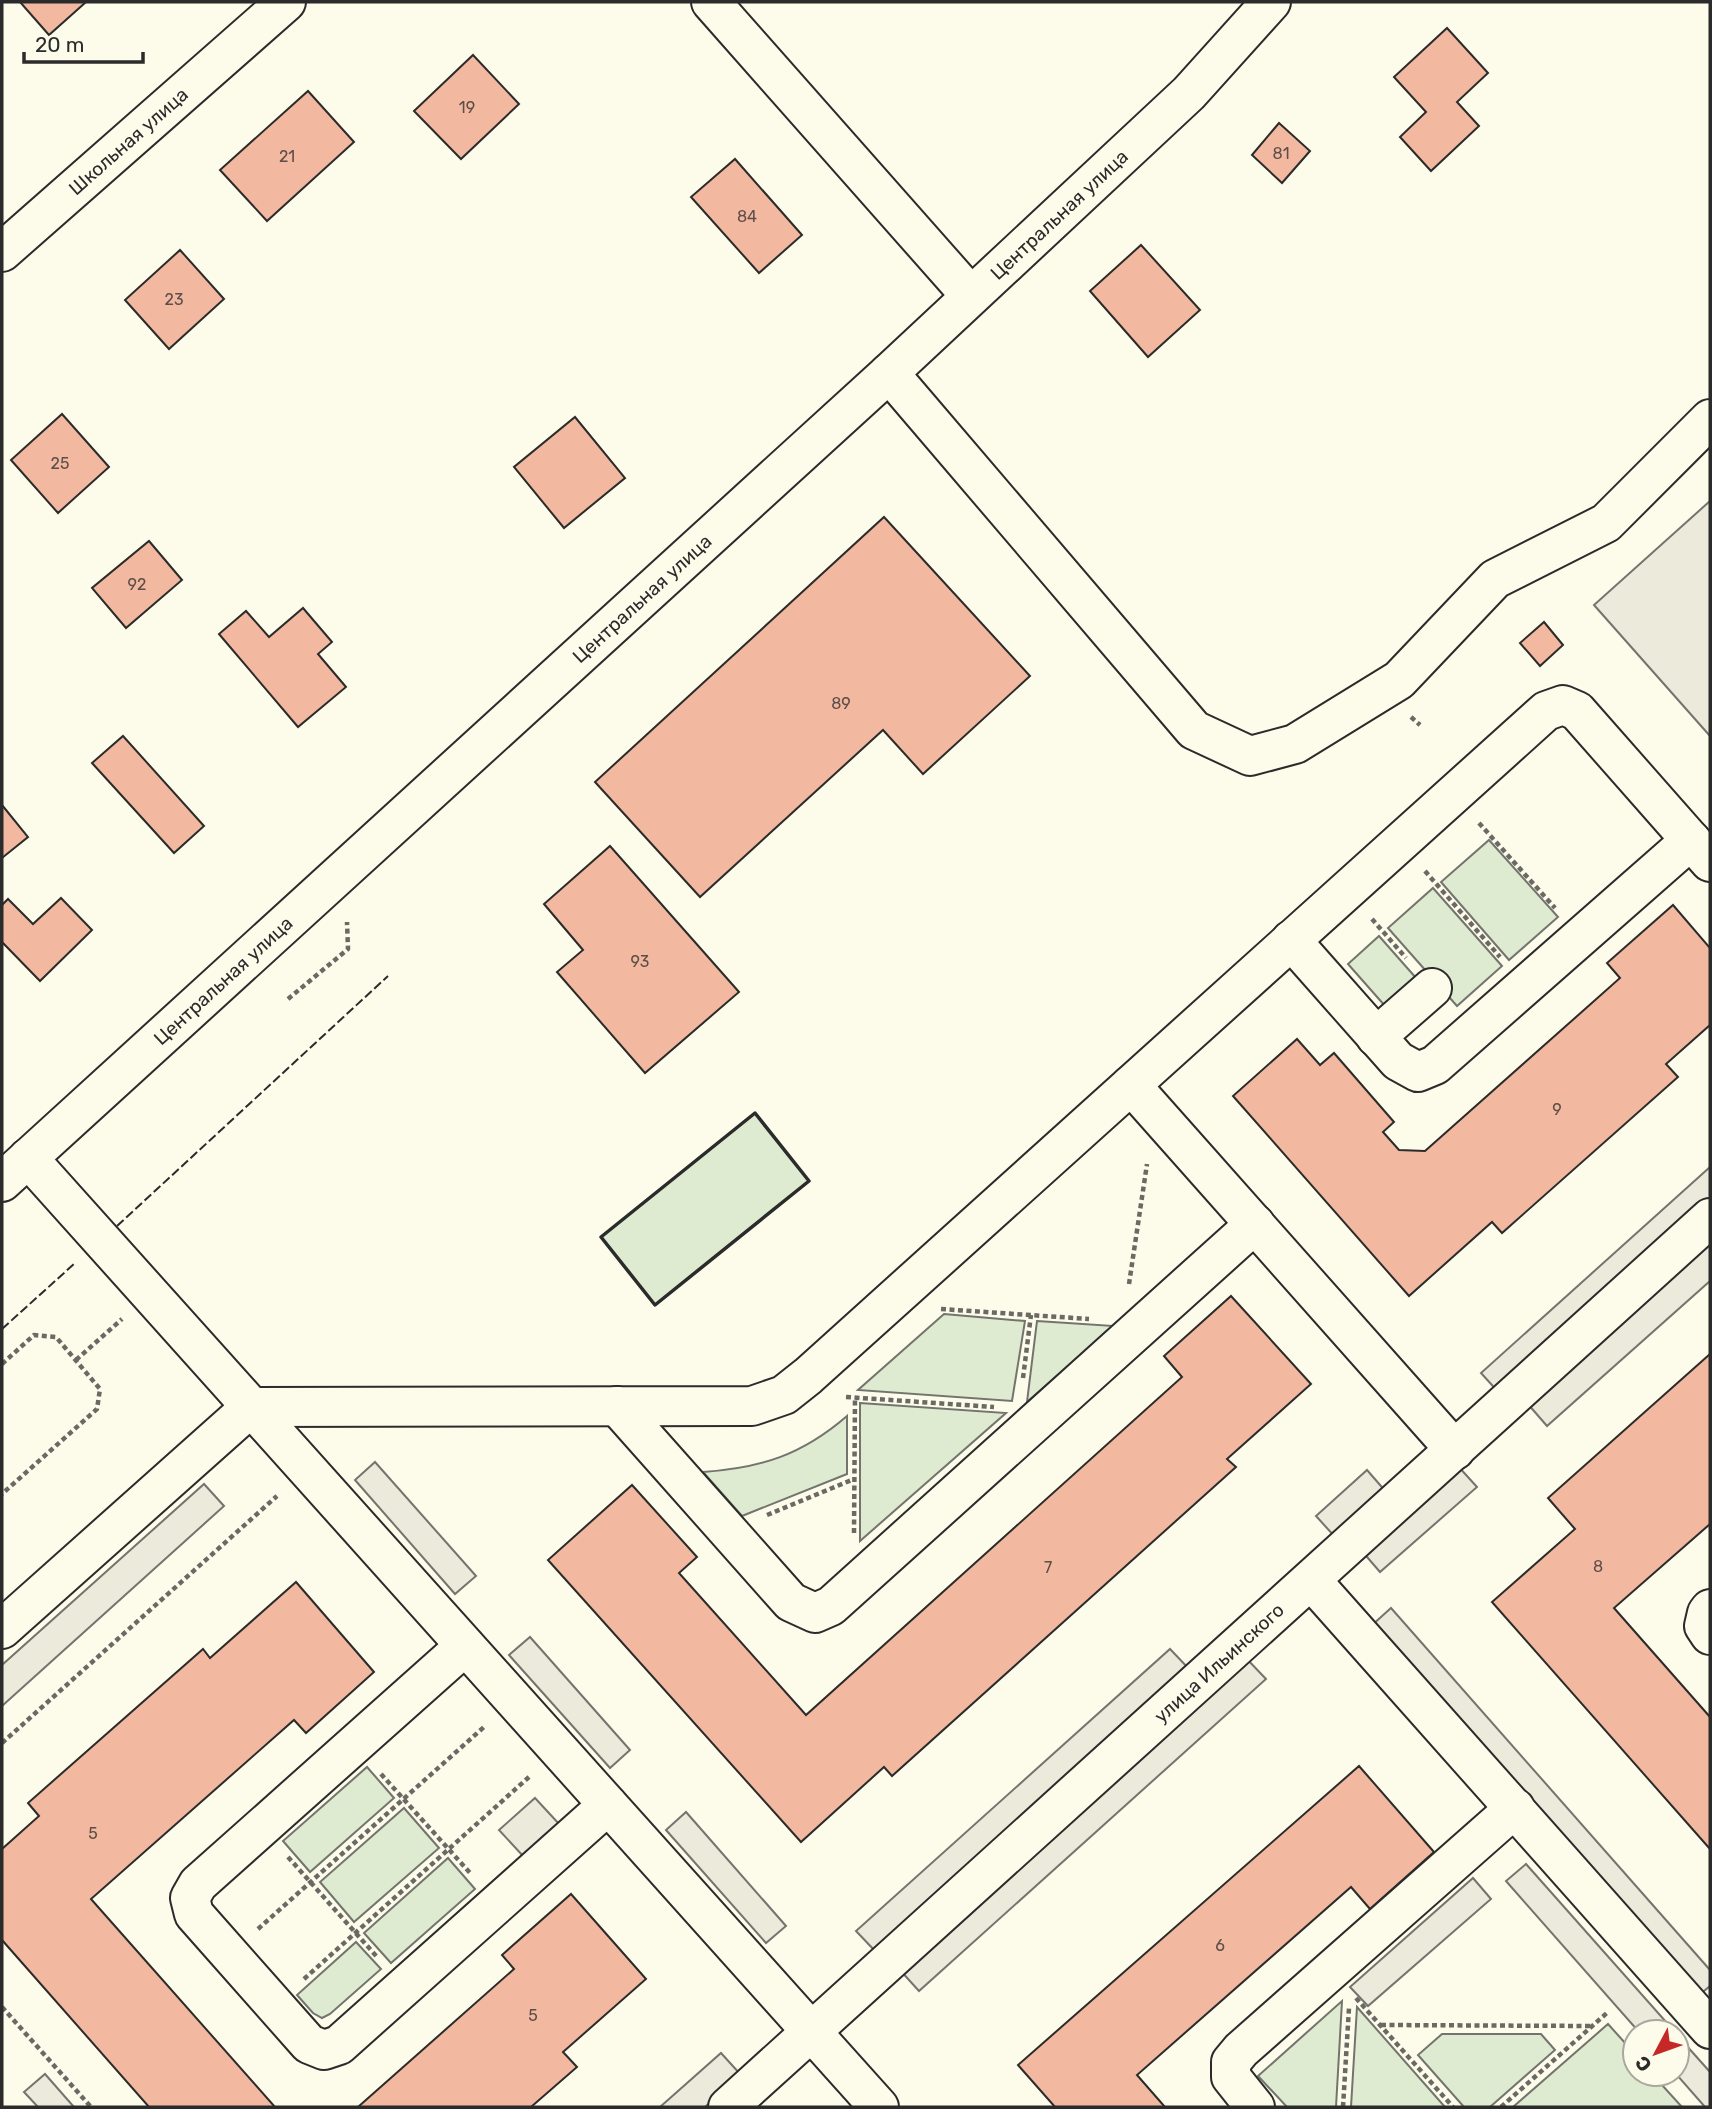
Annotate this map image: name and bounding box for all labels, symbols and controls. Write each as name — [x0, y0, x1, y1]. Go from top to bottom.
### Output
scale bar — [24, 21, 144, 65]
text: 20 m — [35, 32, 84, 57]
street label: Школьная улица — [64, 82, 192, 200]
house number: 19 — [459, 98, 475, 117]
house number: 81 — [1272, 144, 1290, 163]
street label: Центральная улица — [985, 145, 1133, 284]
house number: 21 — [279, 147, 295, 166]
house number: 84 — [737, 207, 757, 226]
house number: 23 — [164, 290, 184, 309]
house number: 25 — [51, 454, 69, 473]
street label: Центральная улица — [568, 529, 716, 668]
house number: 92 — [128, 575, 146, 594]
house number: 89 — [831, 694, 851, 713]
street label: Центральная улица — [149, 911, 297, 1050]
house number: 93 — [631, 952, 649, 971]
house number: 9 — [1552, 1100, 1562, 1119]
house number: 8 — [1593, 1557, 1603, 1576]
house number: 7 — [1044, 1558, 1052, 1577]
street label: улица Ильинского — [1149, 1598, 1288, 1727]
house number: 5 — [88, 1824, 98, 1843]
house number: 6 — [1215, 1936, 1225, 1955]
house number: 5 — [528, 2006, 538, 2025]
north arrow — [1621, 2018, 1691, 2088]
text: С — [1630, 2051, 1657, 2076]

